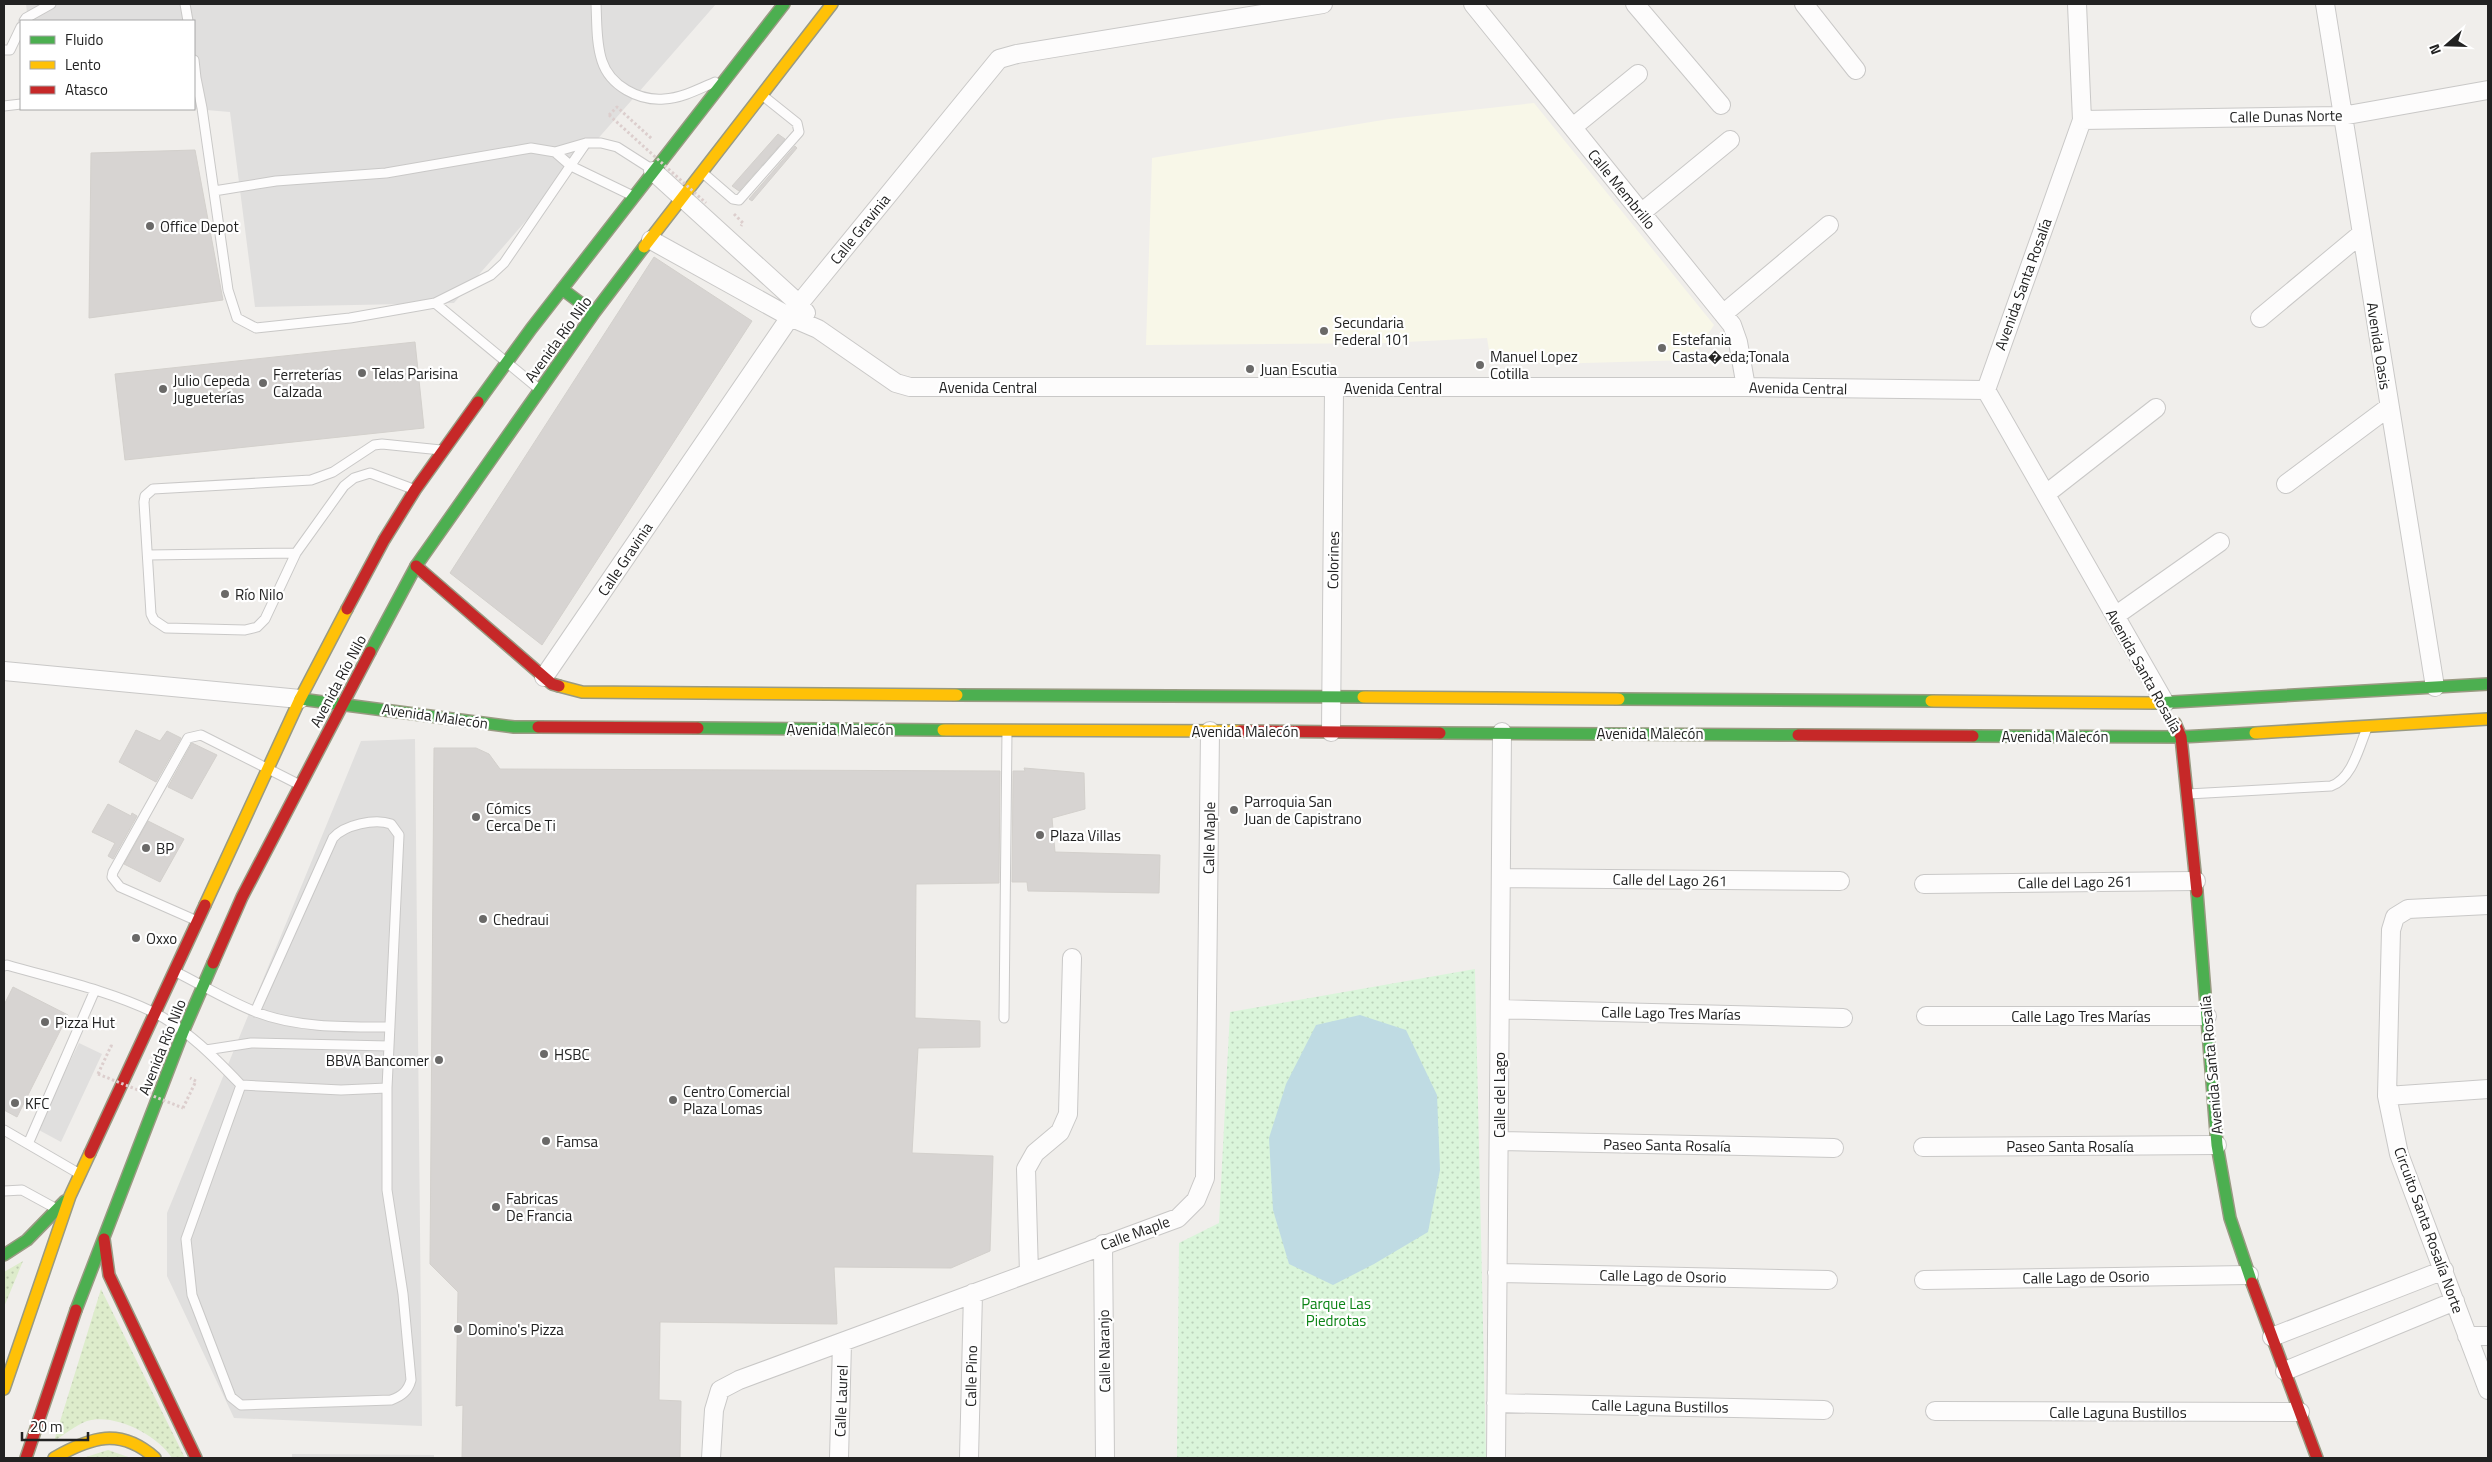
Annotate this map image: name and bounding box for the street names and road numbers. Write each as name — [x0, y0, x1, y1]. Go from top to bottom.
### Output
street label: Calle Dunas Norte — [2229, 104, 2343, 128]
street label: Calle Membrillo — [1582, 144, 1662, 234]
street label: Calle Gravinia — [824, 188, 896, 269]
street label: Avenida Santa Rosalía — [1988, 214, 2058, 353]
street label: Avenida Río Nilo — [519, 291, 597, 387]
street label: Avenida Oasis — [2361, 301, 2397, 391]
street label: Avenida Central — [939, 376, 1037, 399]
street label: Avenida Central — [1749, 376, 1847, 400]
street label: Avenida Central — [1344, 377, 1442, 400]
street label: Calle Gravinia — [592, 517, 658, 601]
street label: Colorines — [1321, 531, 1345, 589]
street label: Avenida Santa Rosalía — [2100, 605, 2188, 738]
street label: Avenida Río Nilo — [304, 631, 372, 731]
street label: Avenida Malecón — [380, 697, 490, 735]
street label: Avenida Malecón — [787, 718, 894, 741]
street label: Avenida Malecón — [1192, 720, 1299, 743]
street label: Avenida Malecón — [1597, 722, 1704, 745]
street label: Avenida Malecón — [2002, 725, 2109, 748]
street label: Calle Maple — [1197, 802, 1221, 874]
street label: Calle del Lago 261 — [1613, 868, 1727, 892]
street label: Calle del Lago 261 — [2018, 870, 2132, 894]
street label: Avenida Santa Rosalía — [2193, 994, 2229, 1135]
street label: Avenida Río Nilo — [132, 995, 192, 1099]
street label: Calle Lago Tres Marías — [1601, 1000, 1741, 1026]
street label: Calle Lago Tres Marías — [2011, 1005, 2151, 1028]
street label: Calle del Lago — [1488, 1052, 1511, 1138]
street label: Paseo Santa Rosalía — [1603, 1132, 1731, 1158]
street label: Paseo Santa Rosalía — [2006, 1135, 2134, 1158]
street label: Circuito Santa Rosalía Norte — [2388, 1144, 2470, 1316]
street label: Calle Maple — [1097, 1210, 1173, 1256]
street label: Calle Lago de Osorio — [1599, 1263, 1727, 1289]
street label: Calle Lago de Osorio — [2022, 1264, 2150, 1290]
street label: Calle Naranjo — [1092, 1309, 1116, 1393]
street label: Calle Pino — [959, 1345, 983, 1407]
street label: Calle Laurel — [828, 1365, 854, 1437]
street label: Calle Laguna Bustillos — [1591, 1393, 1729, 1419]
street label: Calle Laguna Bustillos — [2049, 1401, 2187, 1424]

